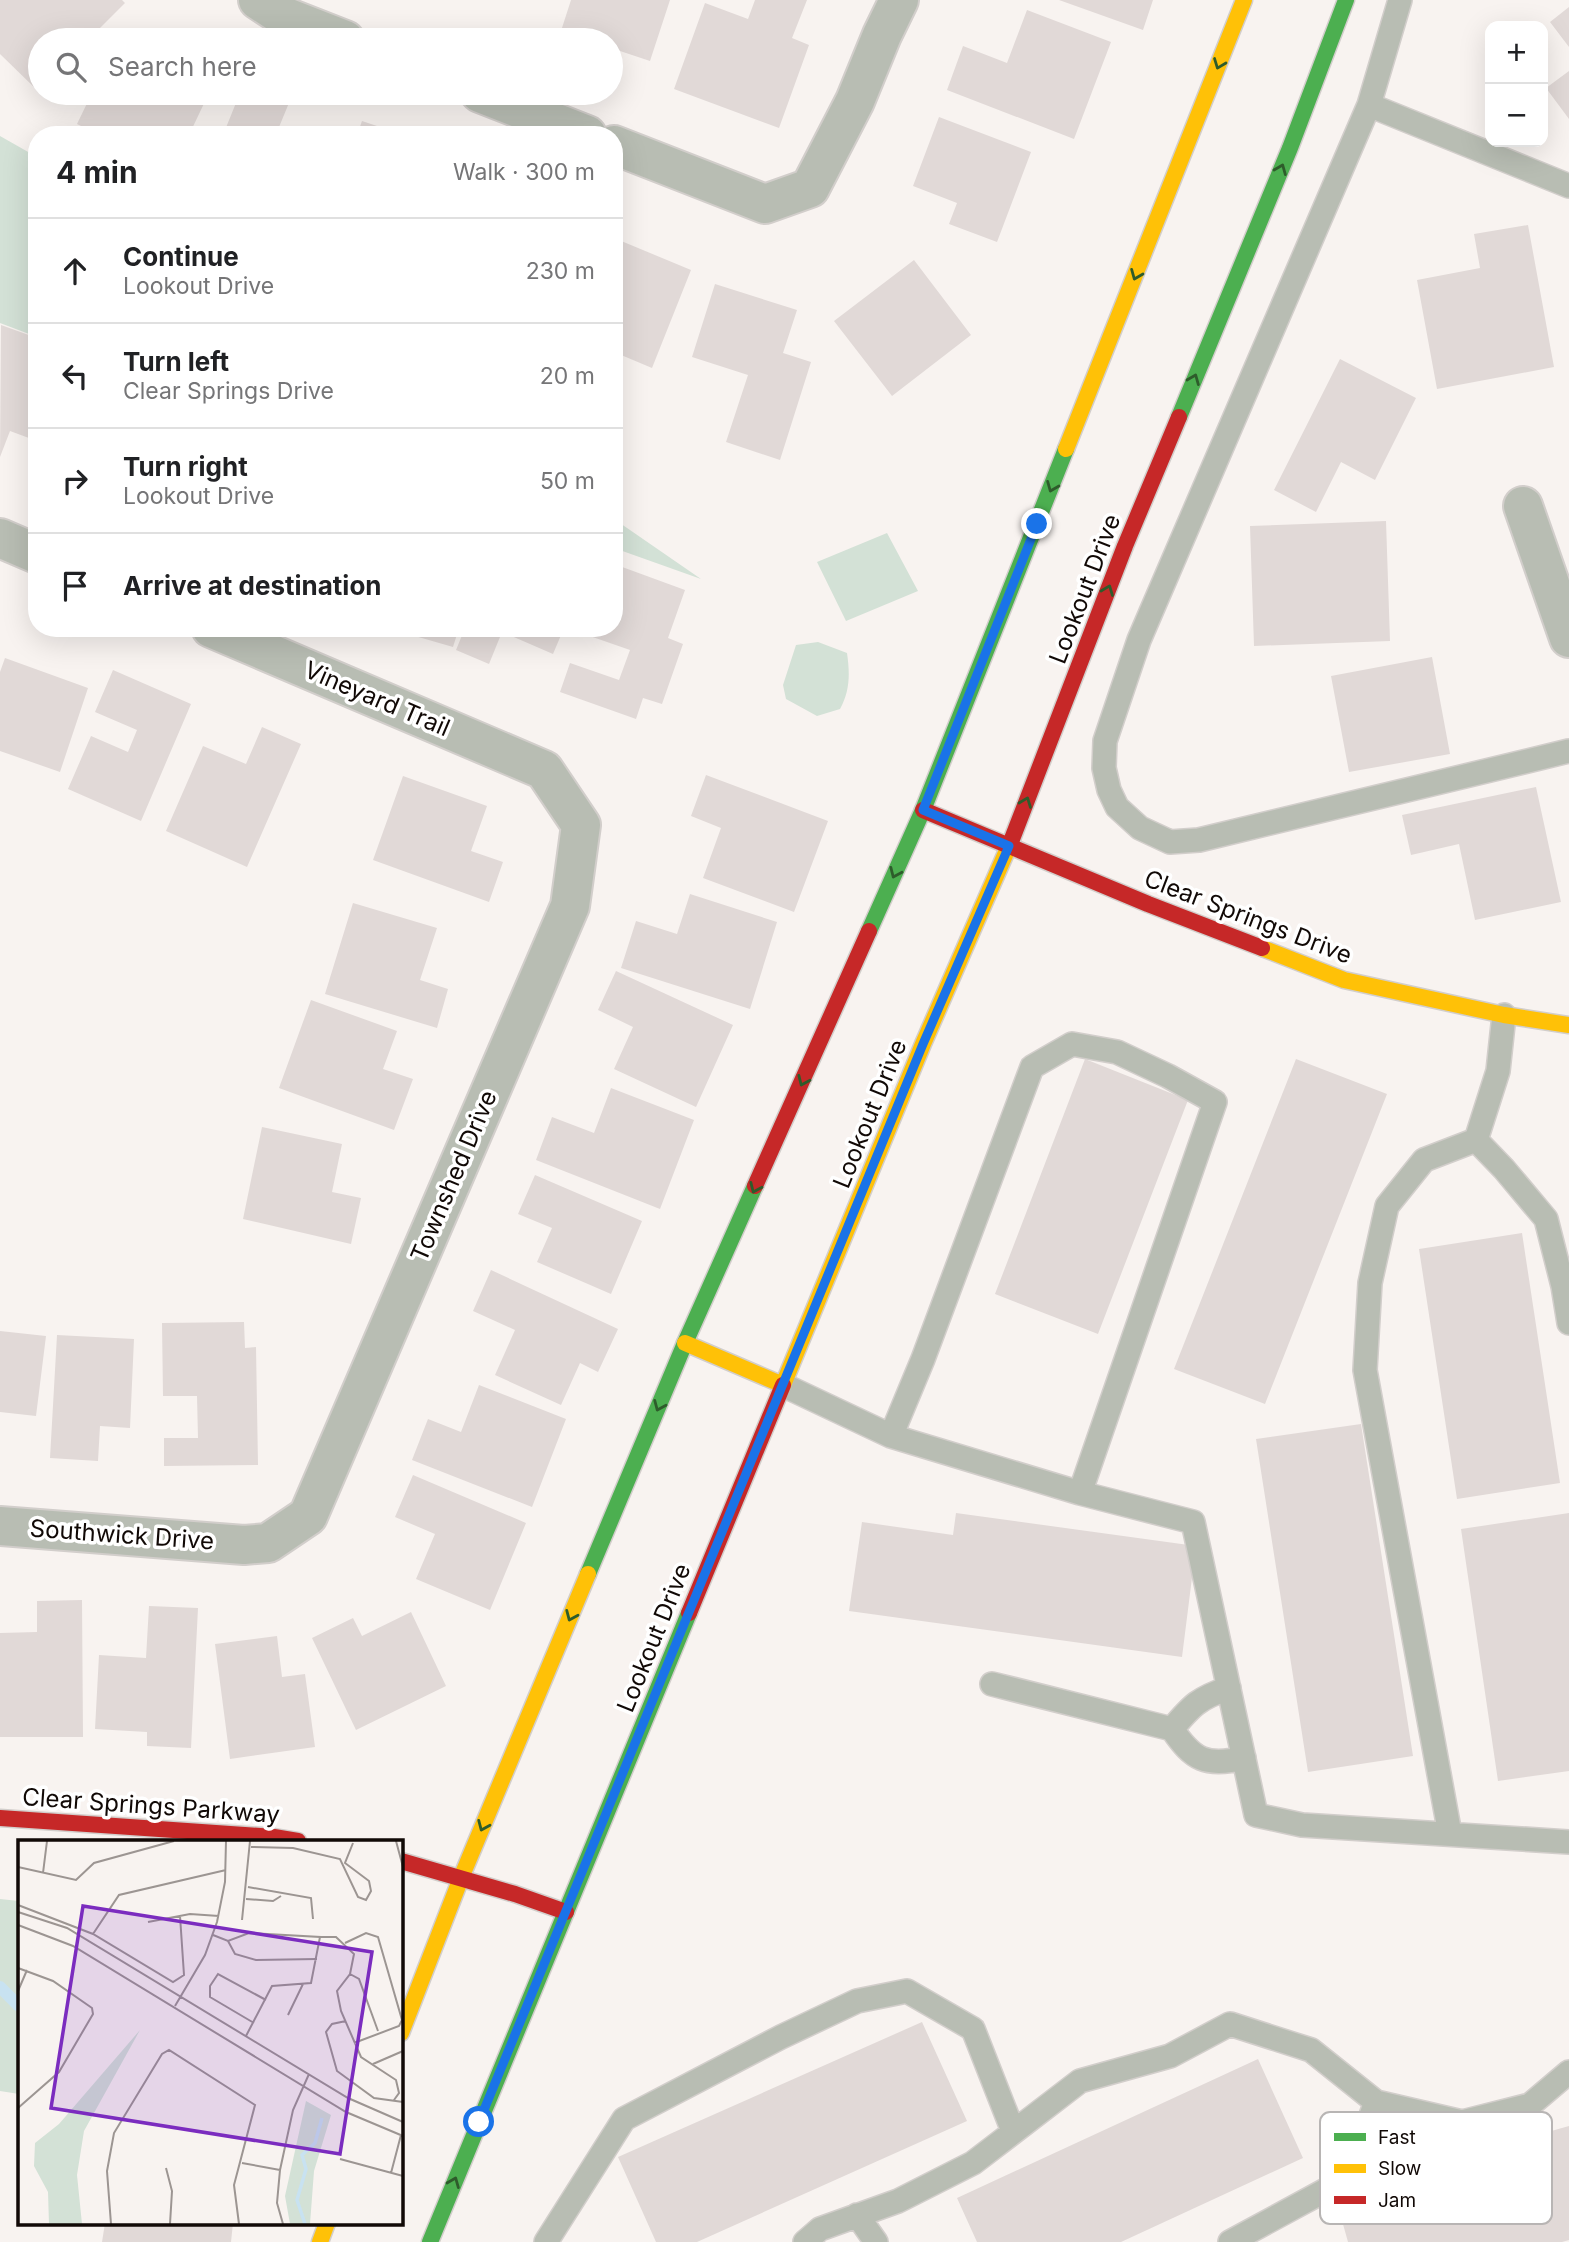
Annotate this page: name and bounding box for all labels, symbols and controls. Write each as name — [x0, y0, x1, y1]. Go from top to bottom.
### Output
map controls — [1485, 21, 1548, 147]
button: + — [1485, 21, 1548, 84]
search box — [28, 28, 623, 105]
icon: search — [52, 48, 90, 86]
text: Search here — [108, 51, 257, 82]
one-way arrow — [1214, 57, 1228, 69]
button: − — [1485, 84, 1548, 147]
text: 4 min — [56, 154, 138, 190]
text: Walk · 300 m — [453, 158, 595, 186]
one-way arrow — [1273, 164, 1287, 176]
text: Continue — [123, 241, 239, 272]
icon: ahead — [56, 252, 94, 290]
text: 230 m — [526, 257, 595, 285]
one-way arrow — [1130, 269, 1144, 281]
text: Lookout Drive — [123, 272, 274, 300]
text: Turn left — [123, 346, 229, 377]
icon: left — [56, 357, 94, 395]
text: 20 m — [540, 362, 595, 390]
one-way arrow — [1186, 374, 1200, 386]
text: Clear Springs Drive — [123, 377, 334, 405]
text: Turn right — [123, 451, 248, 482]
icon: right — [56, 462, 94, 500]
text: 50 m — [540, 467, 595, 495]
one-way arrow — [1046, 480, 1060, 492]
text: Lookout Drive — [123, 482, 274, 510]
route end — [1021, 508, 1052, 539]
street label: Lookout Drive — [1043, 510, 1126, 668]
icon: arrive — [56, 567, 94, 605]
text: Arrive at destination — [123, 570, 382, 601]
one-way arrow — [1100, 584, 1114, 596]
street label: Vineyard Trail — [300, 655, 454, 742]
one-way arrow — [1018, 797, 1032, 809]
street label: Clear Springs Drive — [1140, 864, 1356, 969]
one-way arrow — [889, 866, 903, 878]
street label: Lookout Drive — [827, 1035, 913, 1192]
one-way arrow — [797, 1074, 811, 1086]
street label: Townshed Drive — [404, 1086, 503, 1266]
one-way arrow — [749, 1181, 763, 1194]
one-way arrow — [653, 1399, 667, 1411]
street label: Southwick Drive — [29, 1514, 215, 1555]
street label: Lookout Drive — [611, 1559, 697, 1716]
one-way arrow — [565, 1609, 579, 1621]
street label: Clear Springs Parkway — [21, 1782, 281, 1829]
one-way arrow — [477, 1818, 491, 1831]
inset map — [18, 1840, 402, 2224]
route start — [463, 2106, 494, 2137]
legend — [1320, 2112, 1552, 2224]
text: Fast — [1378, 2126, 1416, 2149]
text: Slow — [1378, 2157, 1421, 2180]
one-way arrow — [446, 2176, 460, 2189]
text: Jam — [1378, 2189, 1416, 2212]

